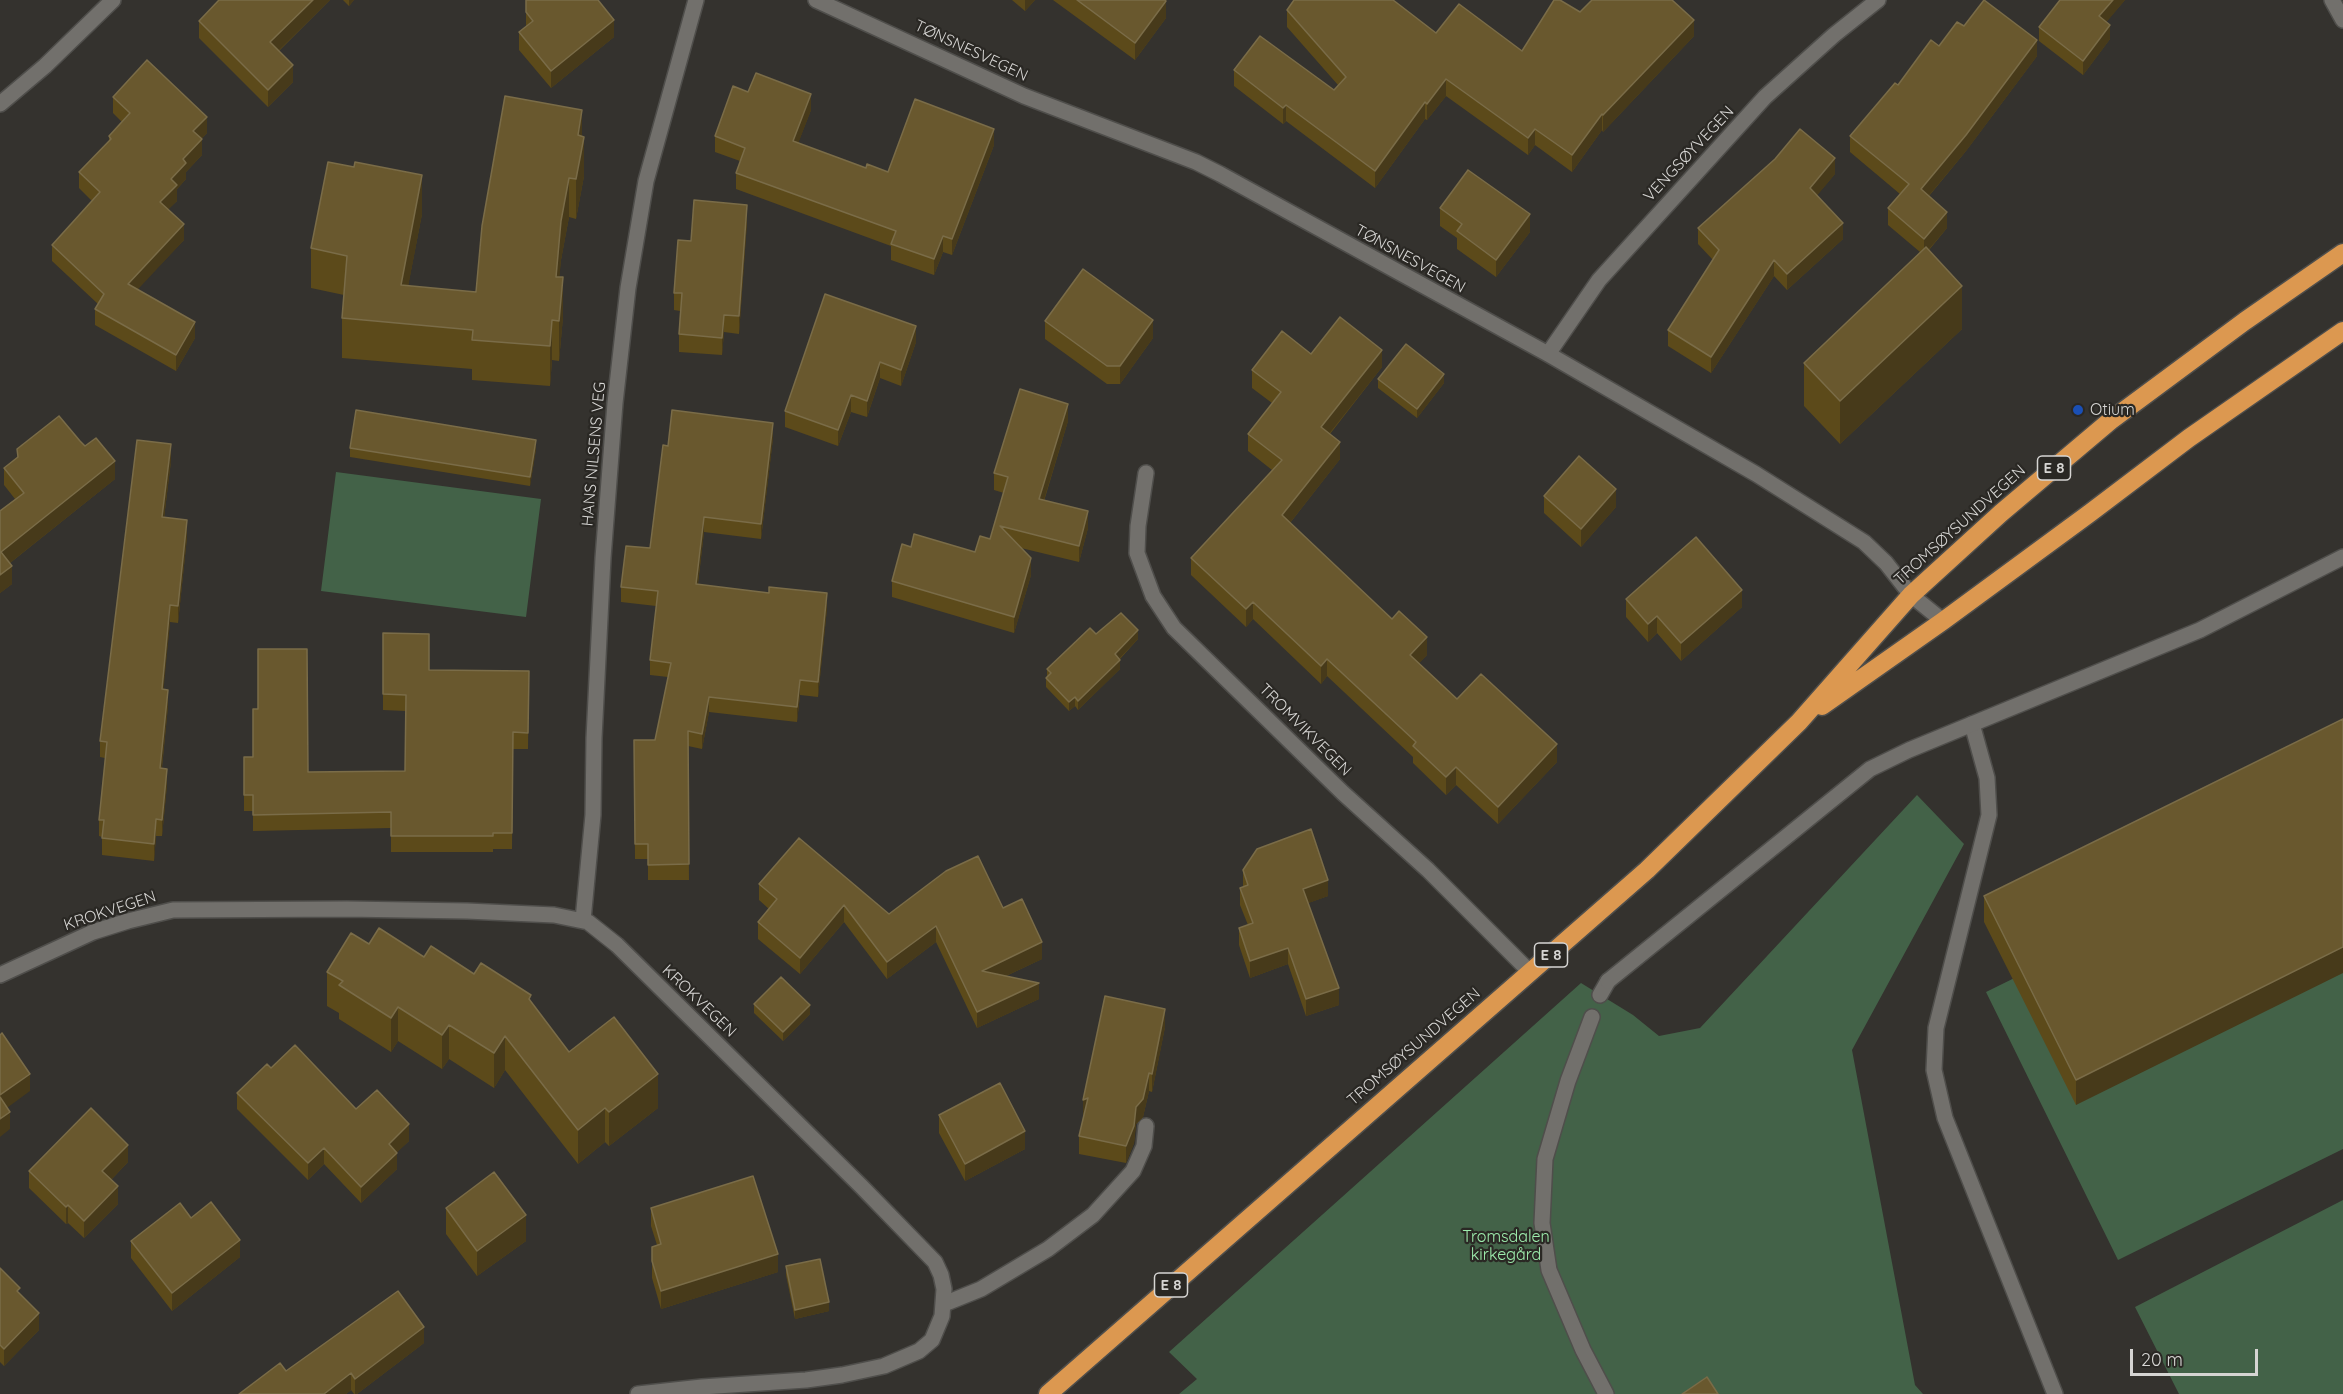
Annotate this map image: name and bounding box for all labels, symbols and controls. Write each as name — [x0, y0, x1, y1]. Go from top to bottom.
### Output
street label: TØNSNESVEGEN — [911, 16, 1031, 86]
street label: VENGSØYVEGEN — [1640, 102, 1738, 206]
street label: TØNSNESVEGEN — [1351, 221, 1469, 297]
street label: HANS NILSENS VEG — [578, 381, 610, 527]
place label: Otium — [2090, 400, 2135, 420]
marker: Otium — [2071, 403, 2085, 417]
road number: E 8 — [2038, 456, 2070, 480]
street label: TROMSØYSUNDVEGEN — [1890, 461, 2030, 589]
street label: TROMVIKVEGEN — [1255, 680, 1355, 780]
street label: KROKVEGEN — [61, 887, 159, 935]
road number: E 8 — [1534, 943, 1568, 967]
street label: KROKVEGEN — [658, 961, 740, 1041]
street label: TROMSØYSUNDVEGEN — [1344, 984, 1484, 1110]
park label: Tromsdalen kirkegård — [1462, 1227, 1550, 1265]
road number: E 8 — [1154, 1273, 1188, 1297]
scale bar — [2133, 1337, 2260, 1375]
text: 20 m — [2141, 1348, 2183, 1371]

